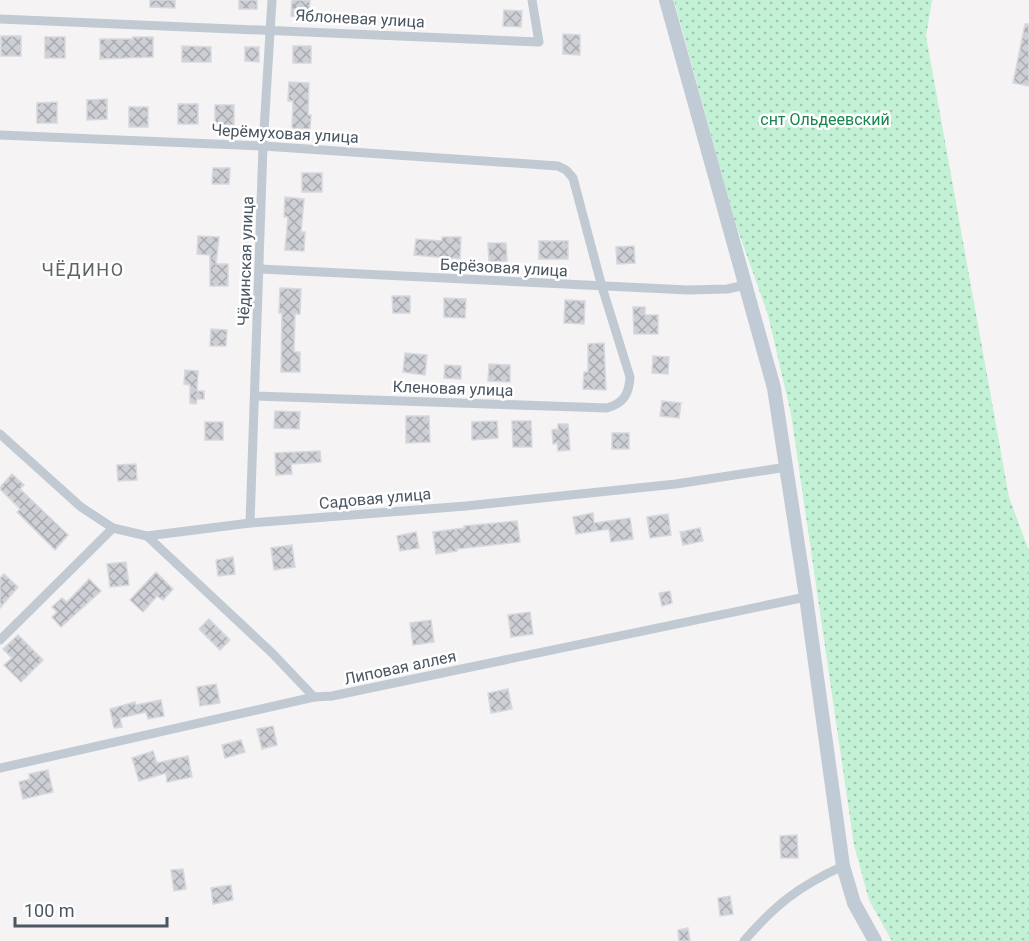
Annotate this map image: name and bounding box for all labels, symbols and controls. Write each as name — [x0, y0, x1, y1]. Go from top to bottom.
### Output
street label: Яблоневая улица — [295, 6, 425, 31]
park label: снт Ольдеевский — [760, 110, 890, 129]
street label: Черёмуховая улица — [211, 120, 359, 147]
street label: Чёдинская улица — [234, 196, 257, 326]
street label: Берёзовая улица — [440, 255, 568, 280]
district label: ЧЁДИНО — [41, 259, 125, 280]
street label: Кленовая улица — [392, 377, 514, 400]
street label: Садовая улица — [318, 484, 432, 513]
street label: Липовая аллея — [342, 646, 458, 689]
scale bar — [15, 890, 166, 928]
text: 100 m — [24, 900, 75, 921]

